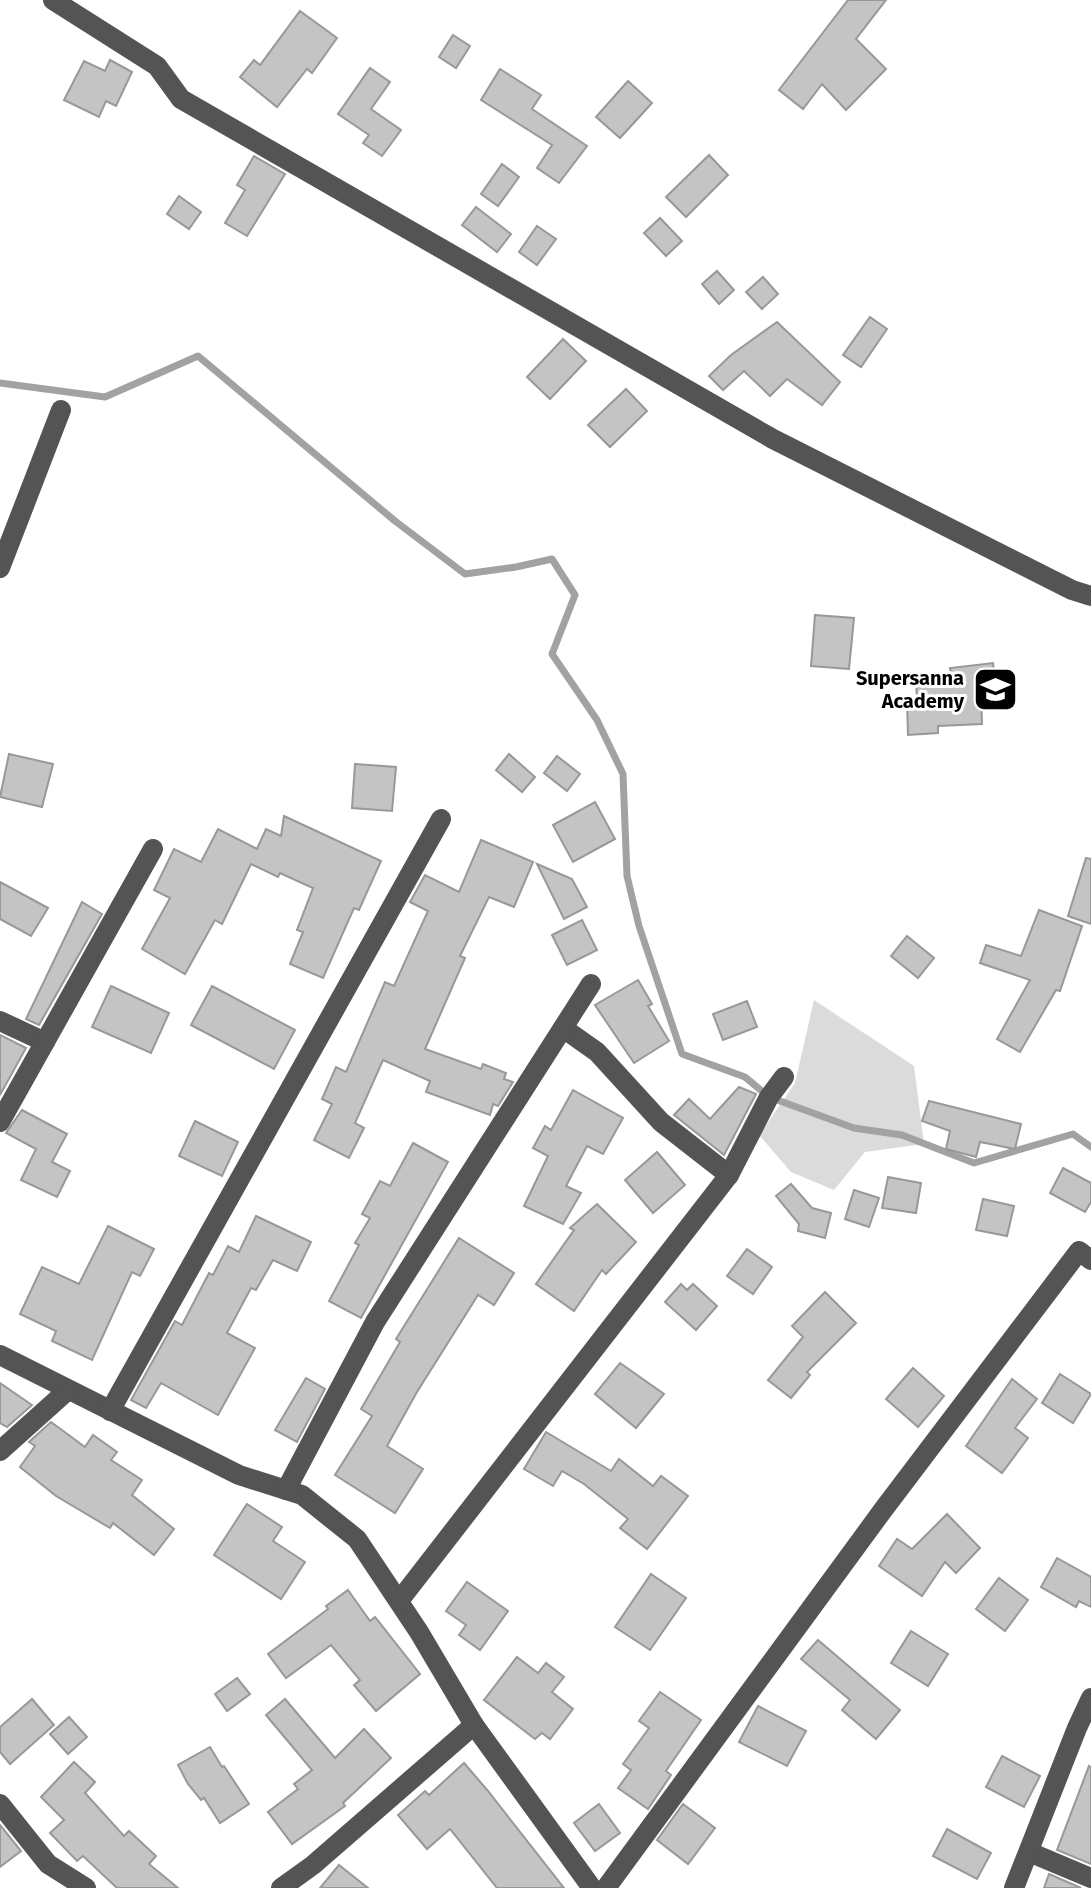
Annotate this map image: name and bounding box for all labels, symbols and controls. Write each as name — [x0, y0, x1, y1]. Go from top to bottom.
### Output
school or university icon: Supersanna Academy — [971, 665, 1019, 713]
place label: Supersanna Academy — [856, 666, 965, 713]

